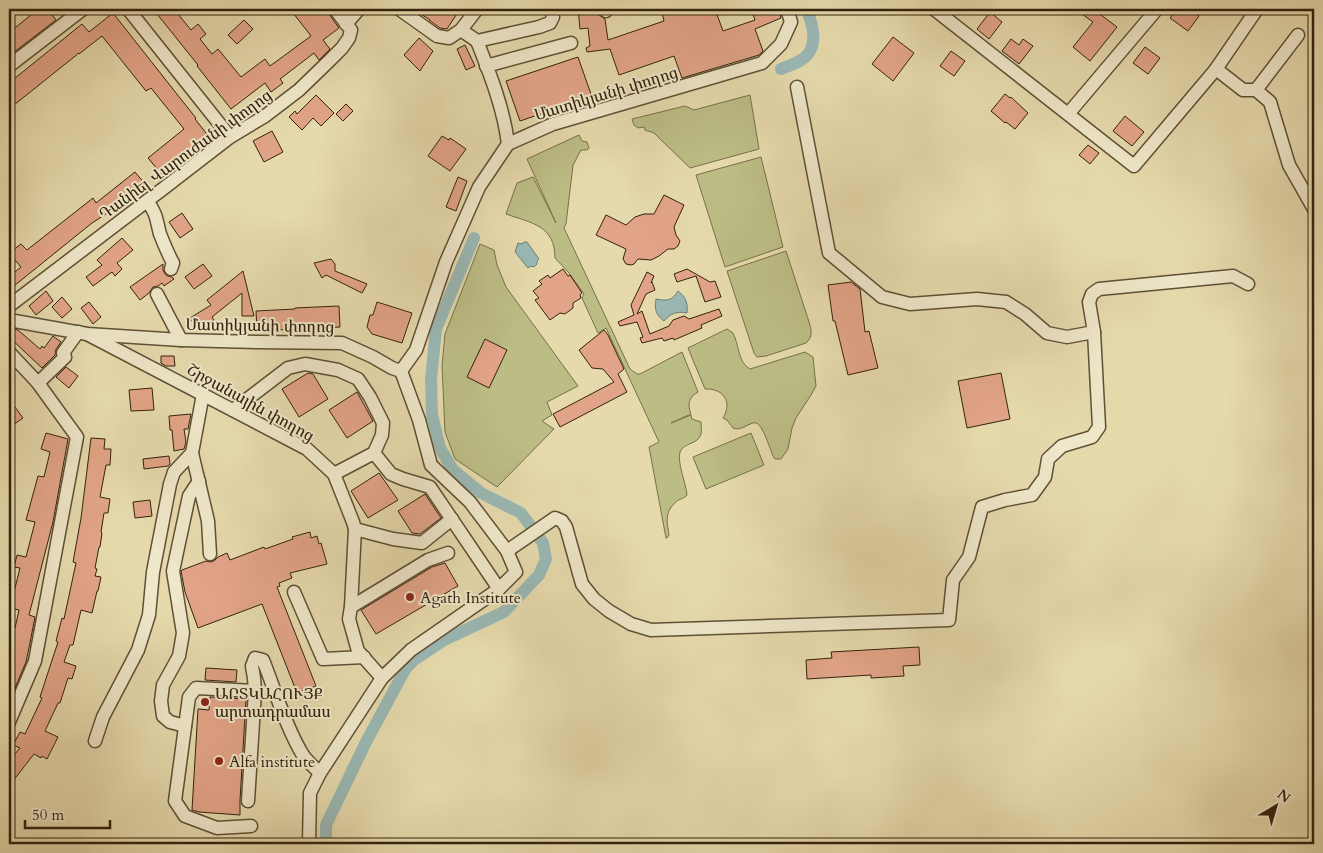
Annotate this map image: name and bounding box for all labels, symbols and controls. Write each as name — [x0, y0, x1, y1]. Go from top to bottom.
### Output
street label: Մատիկյանի փողոց — [532, 62, 681, 126]
street label: Դանիել Վարուժանի փողոց — [95, 85, 276, 225]
street label: Մատիկյանի փողոց — [185, 314, 335, 338]
street label: Շրջանային փողոց — [183, 359, 318, 447]
place label: Agath Institute — [420, 587, 521, 609]
marker: Agath Institute — [404, 591, 416, 603]
place label: ԱՐՏԿԱՀՈՒՅՔ արտադրամաս — [215, 683, 331, 723]
marker: ԱՐՏԿԱՀՈՒՅՔ արտադրամաս — [199, 696, 211, 708]
place label: Alfa institute — [229, 751, 315, 773]
marker: Alfa institute — [213, 755, 225, 767]
north arrow — [1250, 780, 1300, 830]
text: N — [1273, 785, 1294, 807]
scale bar — [25, 798, 110, 830]
text: 50 m — [32, 805, 64, 825]

